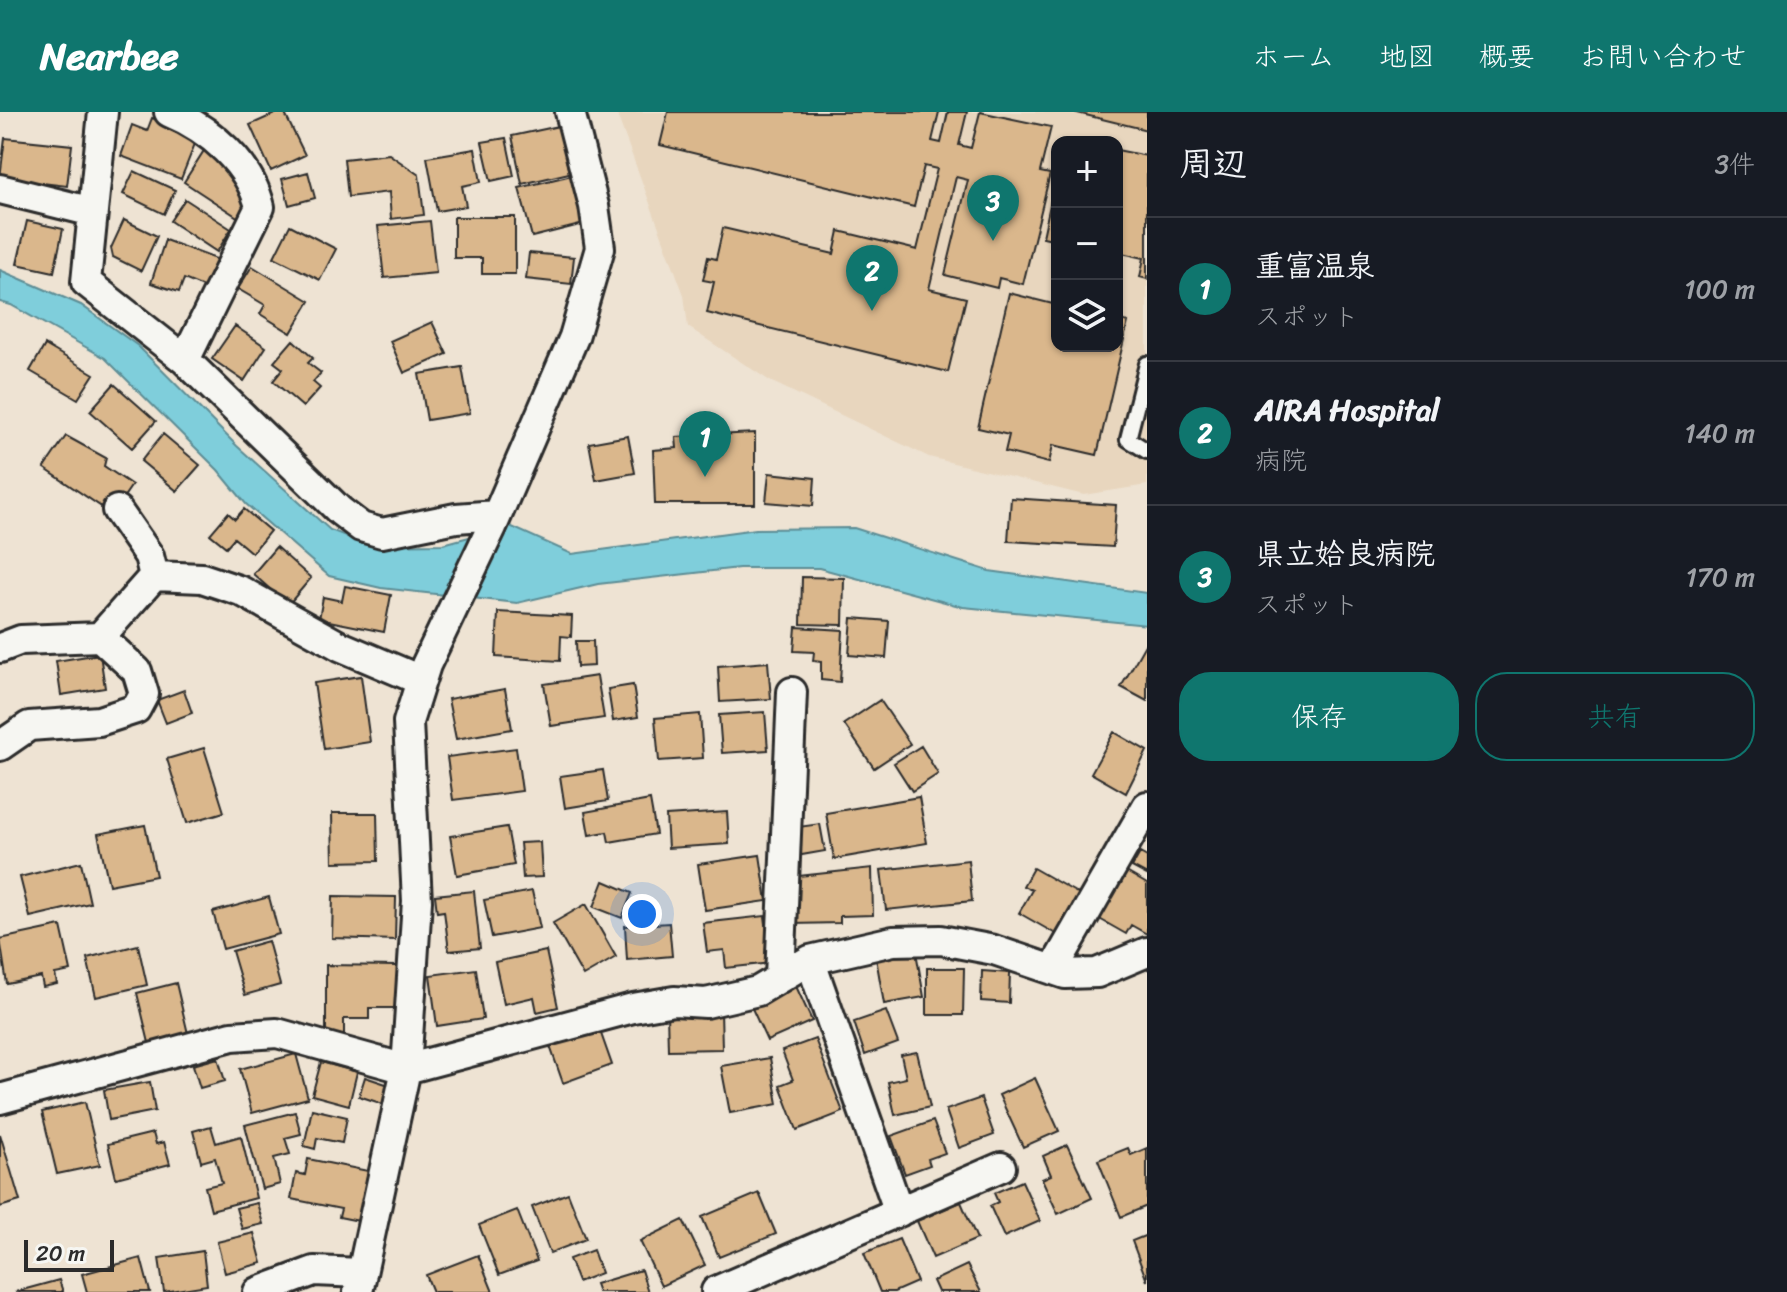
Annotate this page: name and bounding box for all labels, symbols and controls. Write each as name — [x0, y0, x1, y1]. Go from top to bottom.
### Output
text: Nearbee — [40, 23, 179, 90]
text: ホーム — [1252, 32, 1335, 81]
text: 地図 — [1379, 32, 1435, 81]
text: 概要 — [1479, 32, 1535, 81]
text: お問い合わせ — [1579, 32, 1747, 81]
text: 周辺 — [1179, 134, 1247, 194]
map controls — [1051, 136, 1123, 352]
button: + — [1051, 136, 1123, 208]
text: 3件 — [1715, 141, 1755, 187]
pin: 3 — [967, 175, 1019, 241]
button: − — [1051, 208, 1123, 280]
text: 重富温泉 — [1255, 239, 1375, 293]
pin: 2 — [846, 245, 898, 311]
text: 1 — [1199, 266, 1211, 312]
text: 100 m — [1684, 266, 1755, 312]
button: layers — [1051, 280, 1123, 352]
text: スポット — [1255, 293, 1359, 339]
text: AIRA Hospital — [1255, 383, 1440, 437]
text: 2 — [1197, 410, 1213, 456]
text: 140 m — [1684, 410, 1755, 456]
pin: 1 — [679, 411, 731, 477]
text: 病院 — [1255, 437, 1307, 483]
text: 県立姶良病院 — [1255, 527, 1435, 581]
text: 3 — [1198, 554, 1212, 600]
text: 170 m — [1686, 554, 1755, 600]
text: スポット — [1255, 581, 1359, 627]
button: 保存 — [1179, 672, 1459, 761]
button: 共有 — [1475, 672, 1755, 761]
your location — [622, 894, 662, 934]
text: 20 m — [36, 1234, 85, 1273]
scale bar — [24, 1236, 114, 1272]

